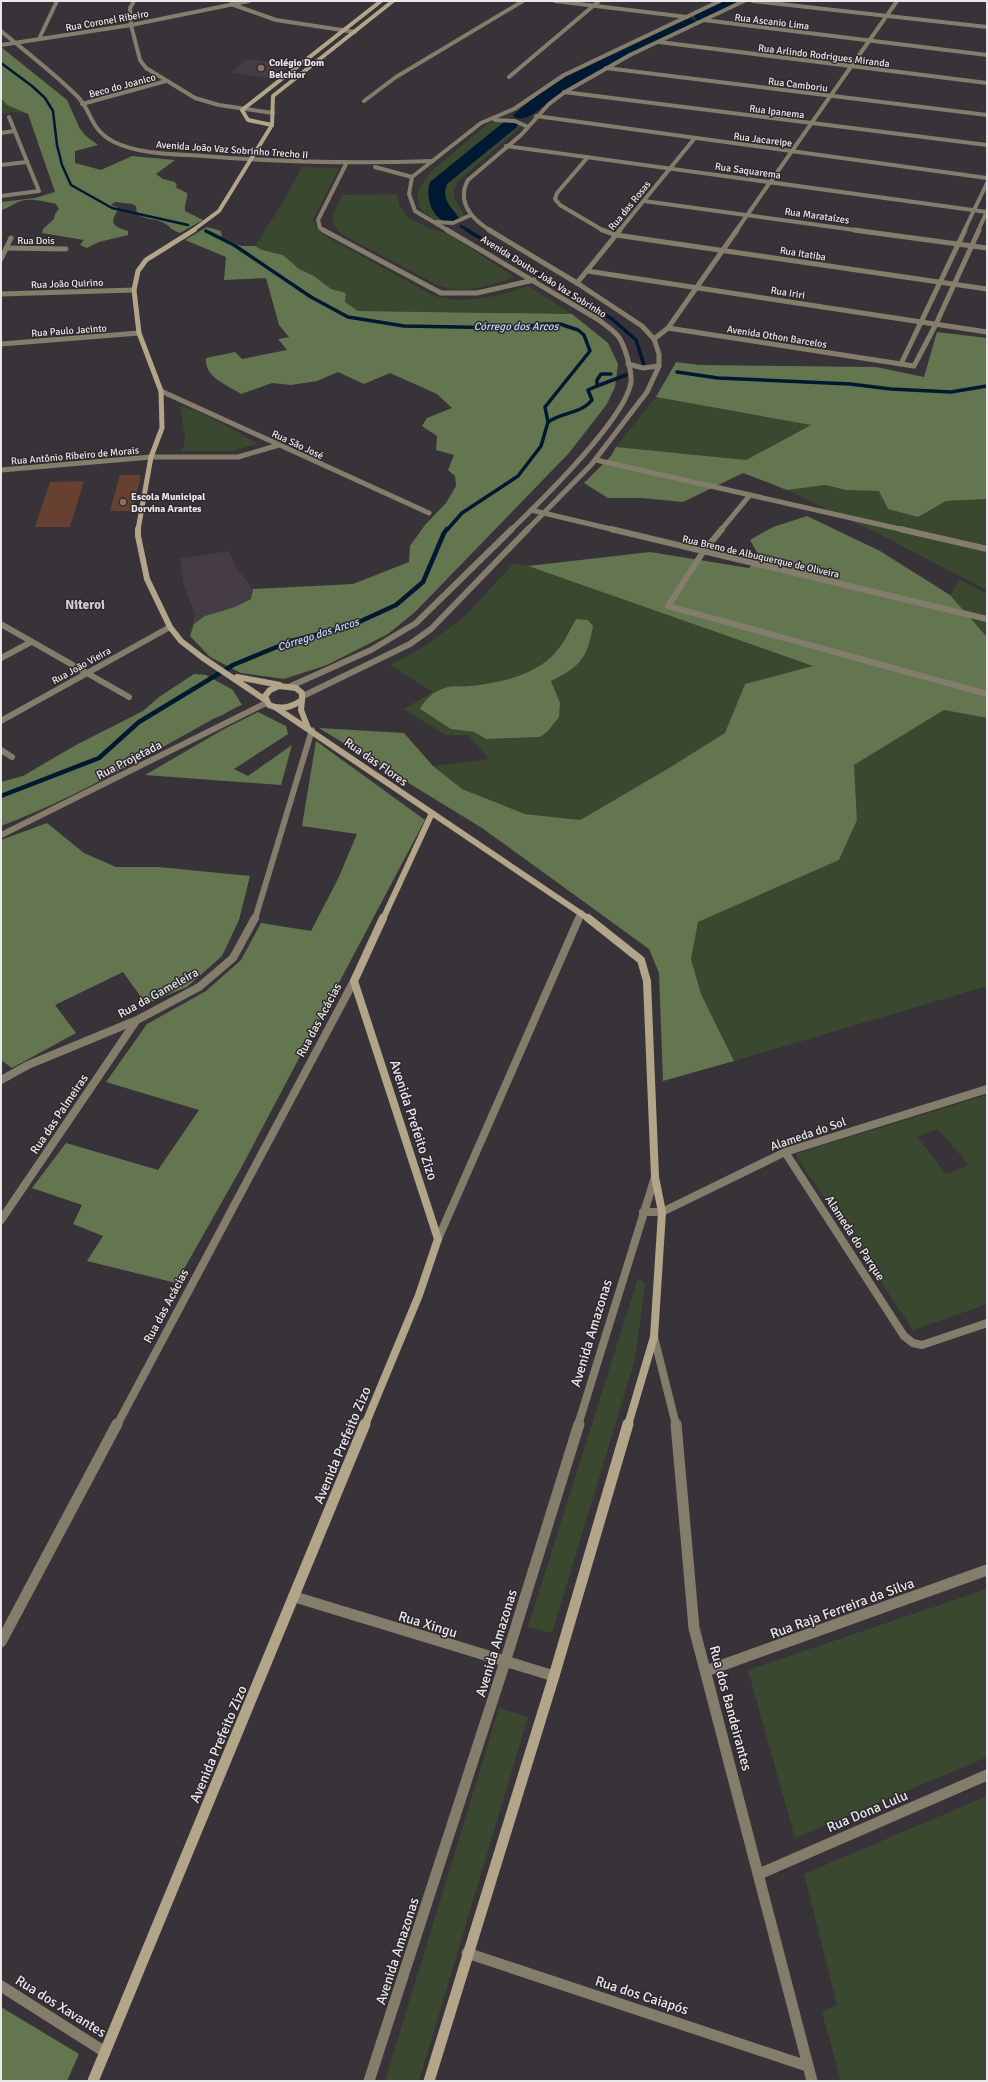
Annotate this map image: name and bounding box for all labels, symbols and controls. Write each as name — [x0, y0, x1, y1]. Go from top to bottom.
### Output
street label: Rua Coronel Ribeiro — [65, 8, 150, 34]
street label: Rua Ascanio Lima — [734, 11, 810, 33]
street label: Rua Arlindo Rodrigues Miranda — [757, 42, 890, 70]
place label: Colégio Dom Belchior — [269, 57, 324, 81]
marker: Colégio Dom Belchior — [256, 63, 266, 73]
street label: Beco do Joanico — [88, 71, 157, 101]
street label: Rua Camboriu — [767, 75, 828, 95]
street label: Rua Ipanema — [749, 103, 805, 121]
street label: Rua Jacareipe — [733, 130, 793, 150]
street label: Avenida João Vaz Sobrinho Trecho II — [155, 139, 308, 161]
street label: Rua Saquarema — [714, 160, 782, 182]
street label: Rua das Rosas — [606, 178, 654, 233]
street label: Rua Marataízes — [784, 206, 851, 227]
street label: Avenida Doutor João Vaz Sobrinho — [479, 233, 608, 321]
street label: Rua Dois — [17, 235, 55, 247]
street label: Rua Itatiba — [779, 244, 827, 264]
street label: Rua João Quirino — [31, 277, 103, 291]
street label: Rua Iriri — [770, 284, 806, 302]
water label: Córrego dos Arcos — [474, 320, 559, 333]
street label: Rua Paulo Jacinto — [31, 322, 107, 340]
street label: Avenida Othon Barcelos — [726, 323, 828, 351]
street label: Rua São José — [270, 428, 325, 462]
street label: Rua Antônio Ribeiro de Morais — [11, 444, 140, 468]
place label: Escola Municipal Dorvina Arantes — [131, 491, 205, 515]
marker: Escola Municipal Dorvina Arantes — [118, 497, 128, 507]
street label: Rua Breno de Albuquerque de Oliveira — [681, 533, 840, 581]
district label: Niteroi — [65, 597, 105, 613]
water label: Córrego dos Arcos — [276, 615, 362, 654]
street label: Rua João Vieira — [50, 645, 113, 687]
street label: Rua das Flores — [341, 735, 410, 790]
street label: Rua Projetada — [94, 738, 164, 783]
street label: Rua da Gameleira — [115, 965, 201, 1022]
street label: Rua das Acácias — [294, 981, 345, 1060]
street label: Avenida Prefeito Zizo — [386, 1058, 441, 1183]
street label: Rua das Palmeiras — [27, 1071, 92, 1157]
street label: Alameda do Sol — [768, 1114, 848, 1154]
street label: Alameda do Parque — [821, 1193, 888, 1284]
street label: Rua das Acácias — [141, 1267, 192, 1346]
street label: Avenida Amazonas — [567, 1277, 616, 1389]
street label: Avenida Prefeito Zizo — [310, 1384, 375, 1506]
street label: Rua Raja Ferreira da Silva — [768, 1574, 917, 1642]
street label: Avenida Amazonas — [472, 1587, 521, 1699]
street label: Rua Xingu — [396, 1607, 459, 1641]
street label: Rua dos Bandeirantes — [706, 1644, 755, 1773]
street label: Avenida Prefeito Zizo — [186, 1683, 251, 1805]
street label: Rua Dona Lulu — [824, 1787, 910, 1836]
street label: Avenida Amazonas — [372, 1895, 423, 2007]
street label: Rua dos Xavantes — [12, 1972, 109, 2041]
street label: Rua dos Caiapós — [593, 1972, 691, 2019]

